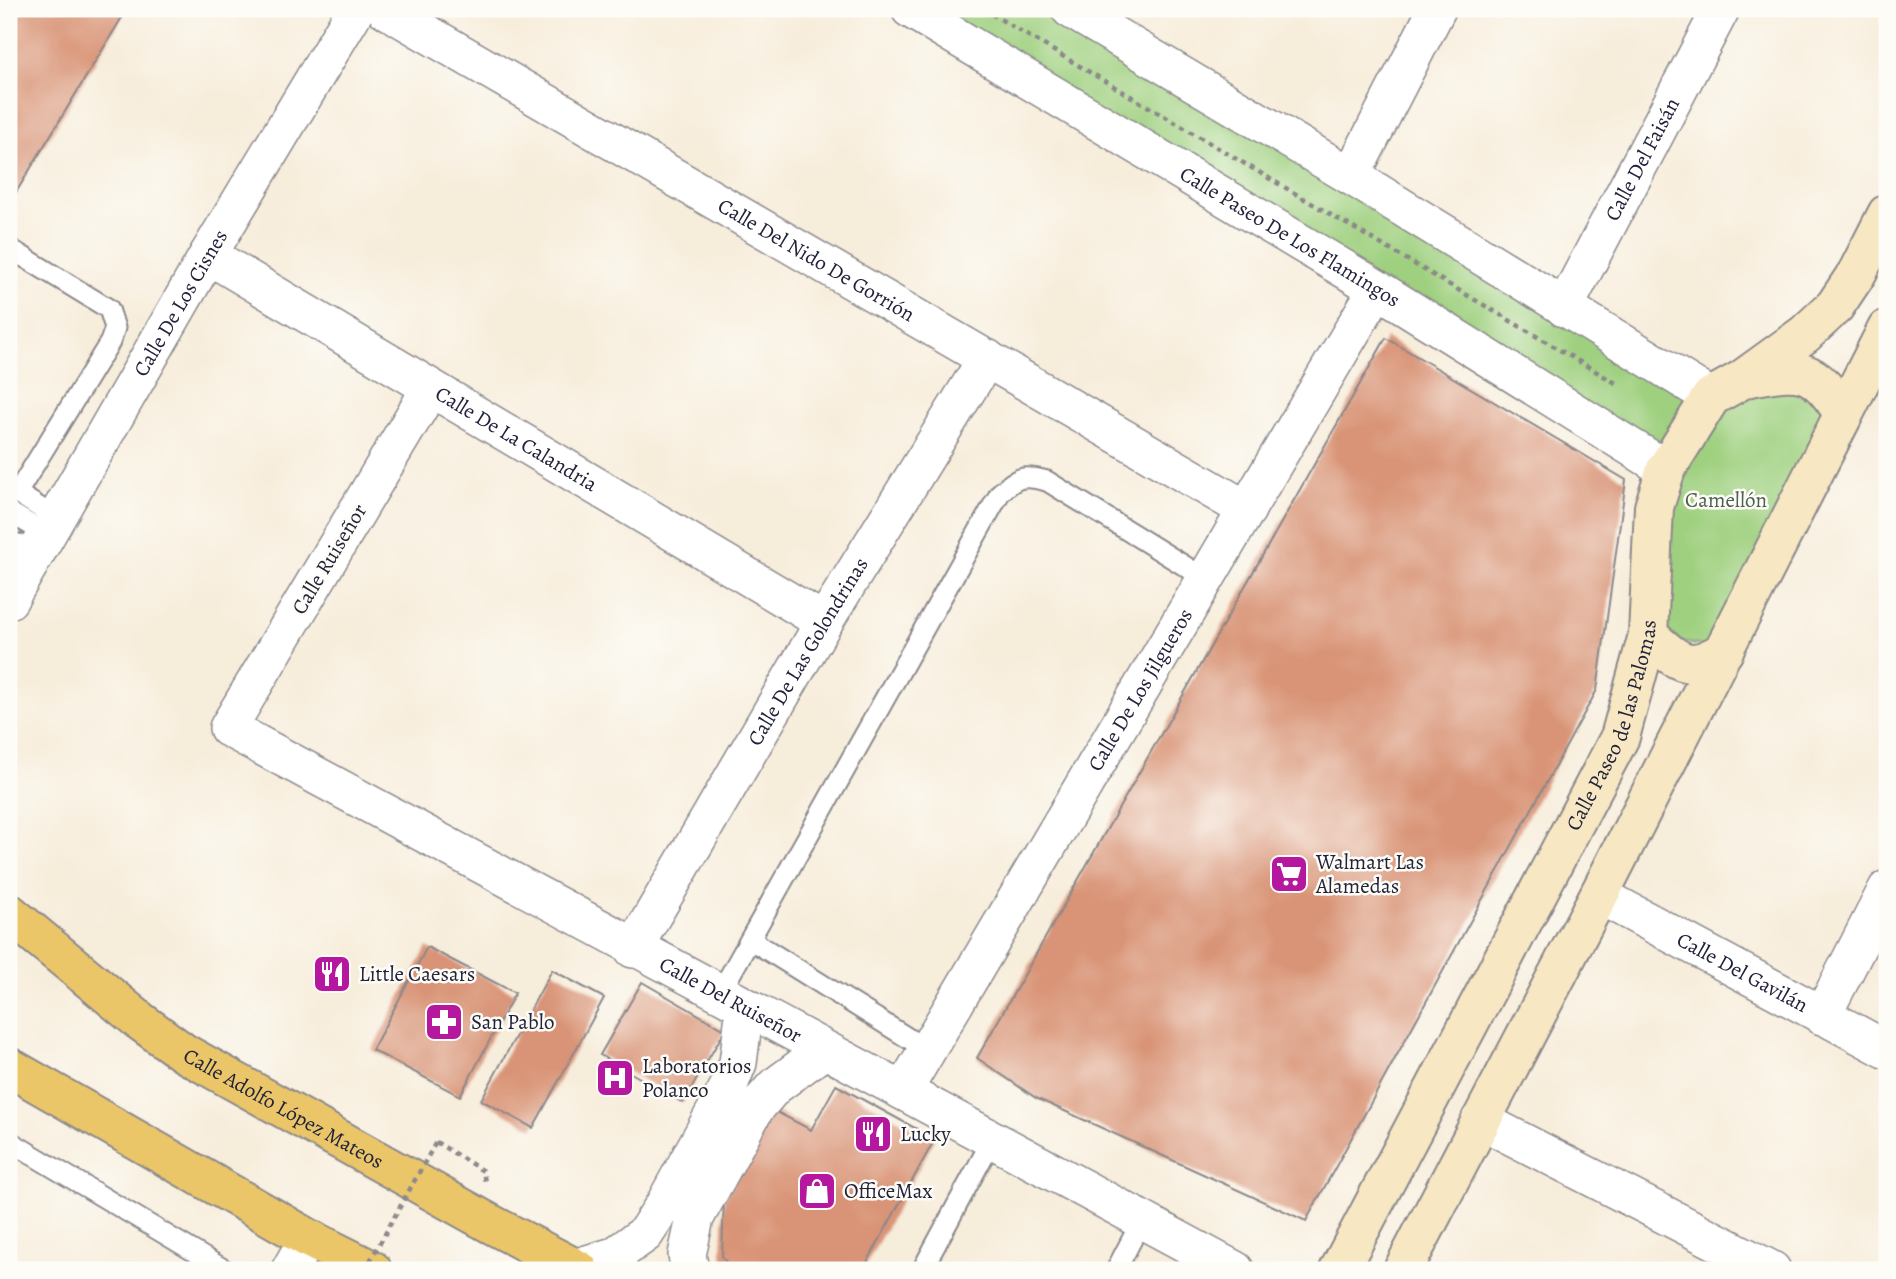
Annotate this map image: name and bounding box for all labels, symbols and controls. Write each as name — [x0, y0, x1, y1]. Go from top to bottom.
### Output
street label: Calle Del Faisán — [1598, 93, 1686, 226]
street label: Calle Paseo De Los Flamingos — [1175, 160, 1406, 314]
street label: Calle Del Nido De Gorrión — [713, 191, 920, 328]
street label: Calle De Los Cisnes — [127, 224, 234, 382]
street label: Calle De La Calandria — [430, 380, 603, 498]
park label: Camellón — [1685, 486, 1767, 514]
street label: Calle Ruiseñor — [285, 498, 373, 620]
street label: Calle De Las Golondrinas — [741, 552, 875, 751]
street label: Calle De Los Jilgueros — [1081, 603, 1199, 776]
street label: Calle Paseo de las Palomas — [1559, 619, 1663, 836]
place label: Walmart Las Alamedas — [1315, 848, 1424, 900]
supermarket icon: Walmart Las Alamedas — [1268, 853, 1310, 895]
street label: Calle Del Gavilán — [1672, 926, 1813, 1019]
street label: Calle Del Ruiseñor — [654, 950, 807, 1049]
restaurant icon: Little Caesars — [311, 953, 353, 995]
place label: Little Caesars — [359, 960, 475, 988]
pharmacy icon: San Pablo — [423, 1001, 465, 1043]
place label: San Pablo — [471, 1008, 554, 1036]
street label: Calle Adolfo López Mateos — [178, 1041, 389, 1175]
place label: Laboratorios Polanco — [642, 1052, 751, 1104]
hospital icon: Laboratorios Polanco — [594, 1057, 636, 1099]
restaurant icon: Lucky — [852, 1113, 894, 1155]
place label: Lucky — [900, 1120, 951, 1148]
shop icon: OfficeMax — [796, 1170, 838, 1212]
place label: OfficeMax — [844, 1177, 933, 1205]

